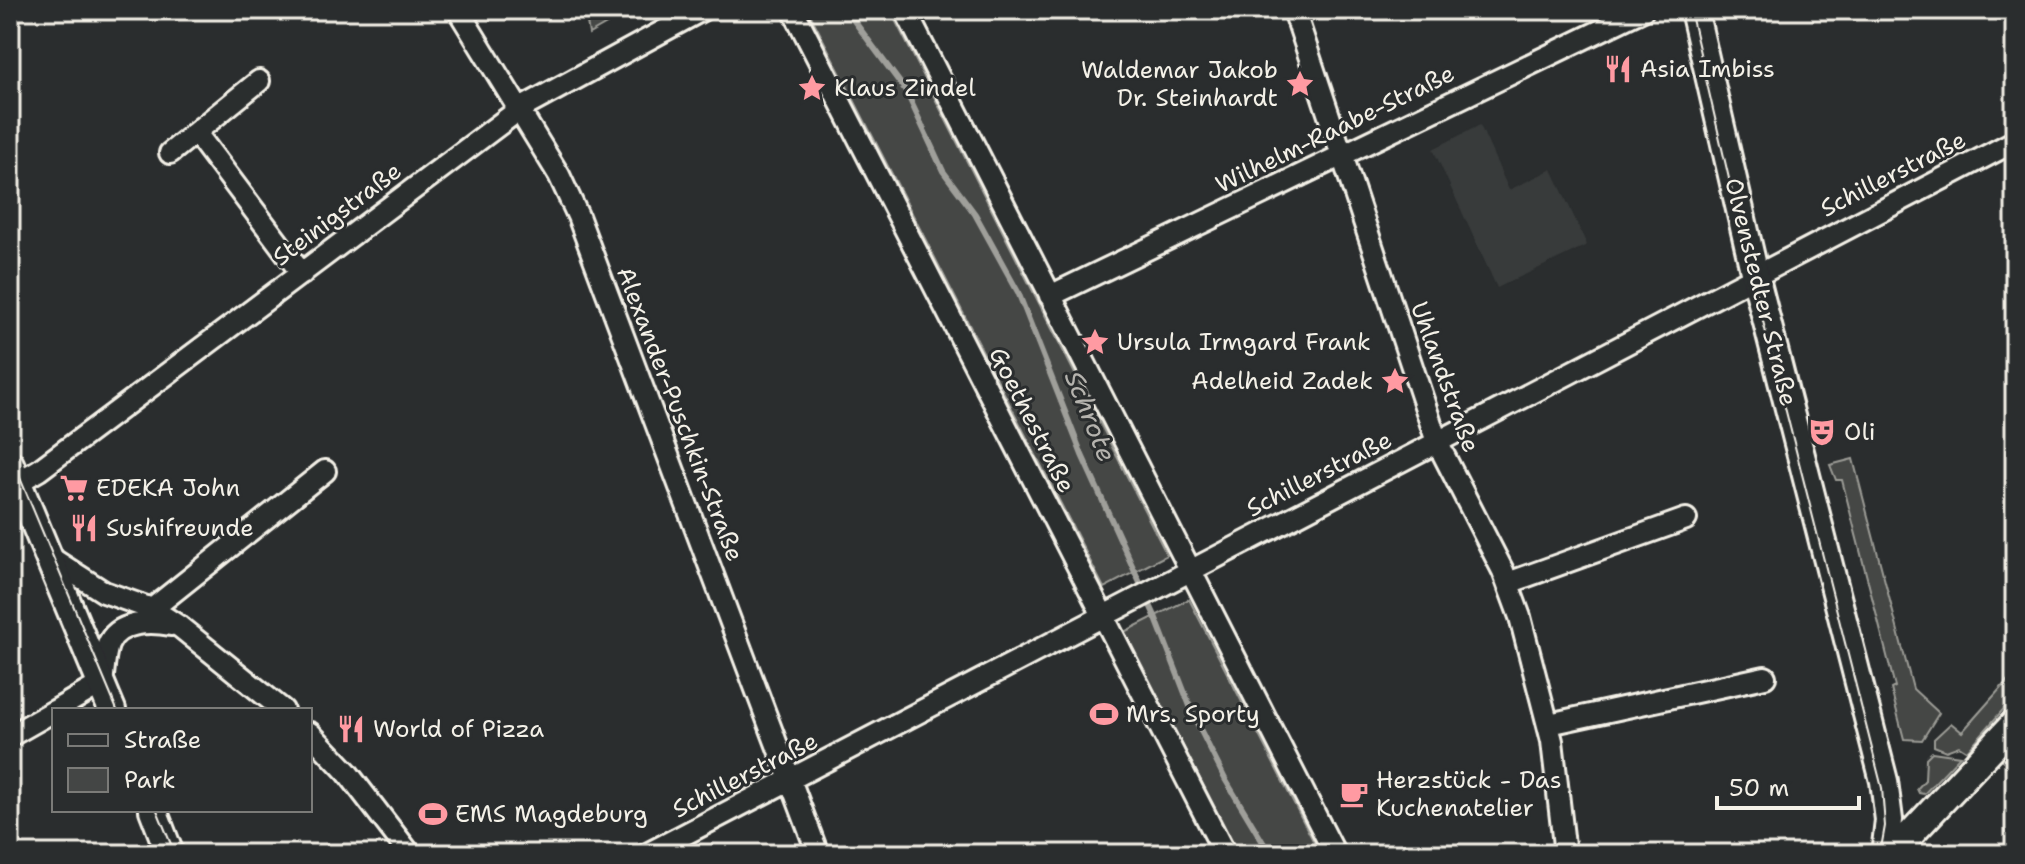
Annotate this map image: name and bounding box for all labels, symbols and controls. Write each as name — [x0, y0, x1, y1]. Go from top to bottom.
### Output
place label: Asia Imbiss — [1640, 53, 1775, 85]
place label: Waldemar Jakob Dr. Steinhardt — [1081, 54, 1278, 114]
restaurant icon: Asia Imbiss — [1603, 54, 1633, 84]
street label: Wilhelm-Raabe-Straße — [1210, 57, 1460, 201]
place icon: Waldemar Jakob Dr. Steinhardt — [1285, 69, 1315, 99]
place label: Klaus Zindel — [834, 72, 976, 104]
place icon: Klaus Zindel — [797, 73, 827, 103]
street label: Schillerstraße — [1815, 124, 1971, 224]
street label: Steinigstraße — [266, 155, 408, 273]
street label: Olvenstedter Straße — [1717, 175, 1805, 409]
street label: Alexander-Puschkin-Straße — [609, 262, 751, 566]
street label: Uhlandstraße — [1403, 297, 1487, 457]
place label: Ursula Irmgard Frank — [1117, 326, 1371, 358]
place icon: Ursula Irmgard Frank — [1080, 327, 1110, 357]
street label: Goethestraße — [982, 342, 1082, 498]
water label: Schrote — [1057, 365, 1125, 467]
place label: Adelheid Zadek — [1191, 365, 1373, 397]
place icon: Adelheid Zadek — [1380, 366, 1410, 396]
place label: Oli — [1844, 416, 1875, 448]
theatre icon: Oli — [1807, 417, 1837, 447]
street label: Schillerstraße — [1241, 424, 1397, 524]
place label: EDEKA John — [96, 472, 240, 504]
supermarket icon: EDEKA John — [59, 473, 89, 503]
place label: Sushifreunde — [106, 512, 254, 544]
restaurant icon: Sushifreunde — [69, 513, 99, 543]
place label: Mrs. Sporty — [1126, 698, 1260, 730]
sports icon: Mrs. Sporty — [1089, 699, 1119, 729]
legend — [52, 708, 312, 812]
place label: World of Pizza — [373, 713, 544, 745]
restaurant icon: World of Pizza — [336, 714, 366, 744]
text: Straße — [124, 724, 201, 756]
street label: Schillerstraße — [667, 725, 823, 825]
scale bar — [1717, 760, 1859, 810]
text: Park — [124, 764, 176, 796]
place label: Herzstück - Das Kuchenatelier — [1376, 764, 1562, 824]
text: 50 m — [1729, 772, 1789, 804]
cafe icon: Herzstück - Das Kuchenatelier — [1339, 779, 1369, 809]
place label: EMS Magdeburg — [455, 798, 648, 830]
sports icon: EMS Magdeburg — [418, 799, 448, 829]

